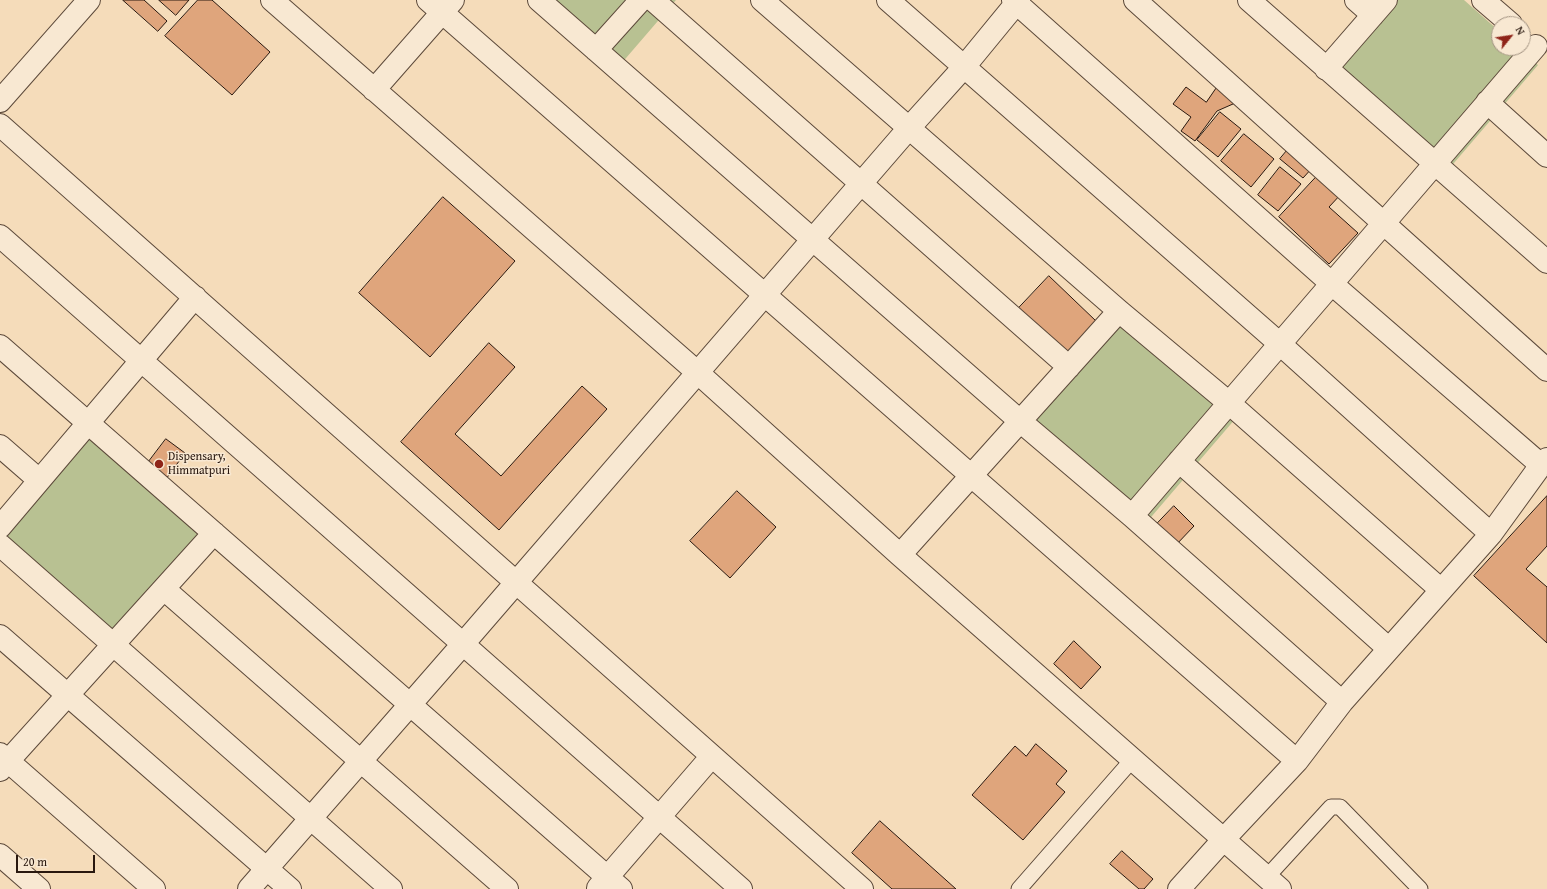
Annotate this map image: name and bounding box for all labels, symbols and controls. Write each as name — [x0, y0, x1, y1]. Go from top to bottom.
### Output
north arrow — [1491, 16, 1531, 56]
text: N — [1512, 23, 1529, 38]
place label: Dispensary, Himmatpuri — [168, 450, 230, 478]
marker: Dispensary, Himmatpuri — [153, 458, 165, 470]
scale bar — [18, 847, 97, 873]
text: 20 m — [23, 853, 47, 870]

